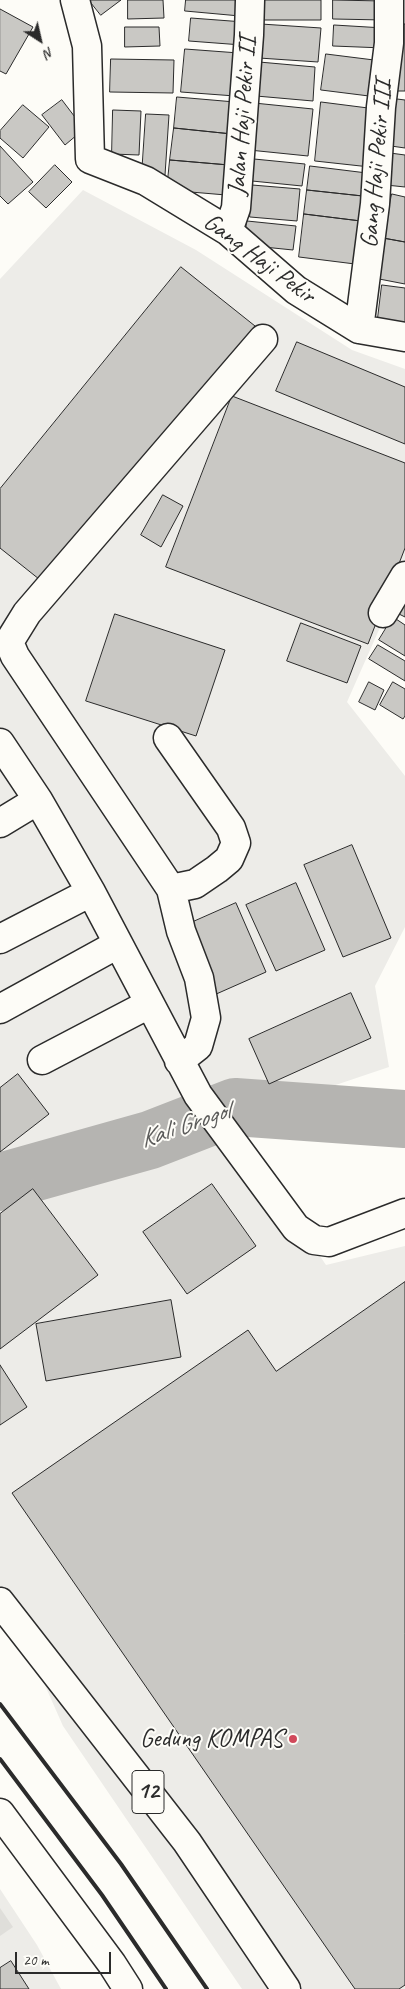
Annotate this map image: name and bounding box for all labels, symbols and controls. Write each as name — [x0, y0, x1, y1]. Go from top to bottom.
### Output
north arrow — [15, 15, 65, 65]
street label: Jalan Haji Pekir II — [222, 36, 264, 196]
text: N — [40, 43, 57, 62]
street label: Gang Haji Pekir III — [355, 79, 399, 249]
street label: Gang Haji Pekir — [197, 207, 321, 311]
water label: Kali Grogol — [136, 1096, 234, 1156]
place label: Gedung KOMPAS — [140, 1724, 283, 1754]
marker: Gedung KOMPAS — [287, 1733, 299, 1745]
road number: 12 — [132, 1770, 164, 1814]
scale bar — [18, 1942, 114, 1974]
text: 20 m — [23, 1951, 49, 1970]

